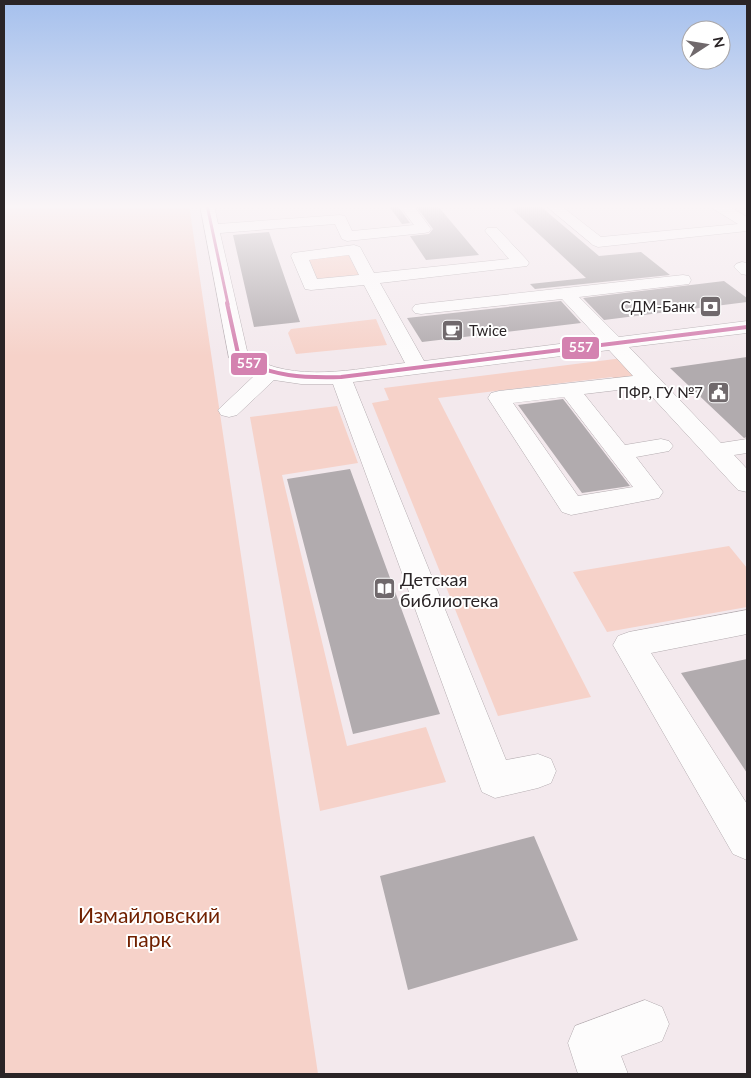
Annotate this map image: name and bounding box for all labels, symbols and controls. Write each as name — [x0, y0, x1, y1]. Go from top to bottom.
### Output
north arrow — [681, 20, 731, 70]
text: N — [710, 35, 729, 49]
bank icon: СДМ-Банк — [699, 294, 723, 318]
place label: СДМ-Банк — [621, 297, 695, 315]
cafe icon: Twice — [441, 318, 465, 342]
place label: Twice — [469, 321, 507, 339]
line badge: 557 — [561, 336, 600, 360]
text: 557 — [569, 338, 593, 355]
line badge: 557 — [230, 352, 268, 376]
text: 557 — [237, 354, 261, 371]
public building icon: ПФР, ГУ №7 — [707, 380, 731, 404]
place label: ПФР, ГУ №7 — [618, 383, 703, 401]
place label: Детская библиотека — [400, 568, 498, 611]
library icon: Детская библиотека — [372, 577, 396, 601]
park label: Измайловский парк — [78, 902, 220, 951]

